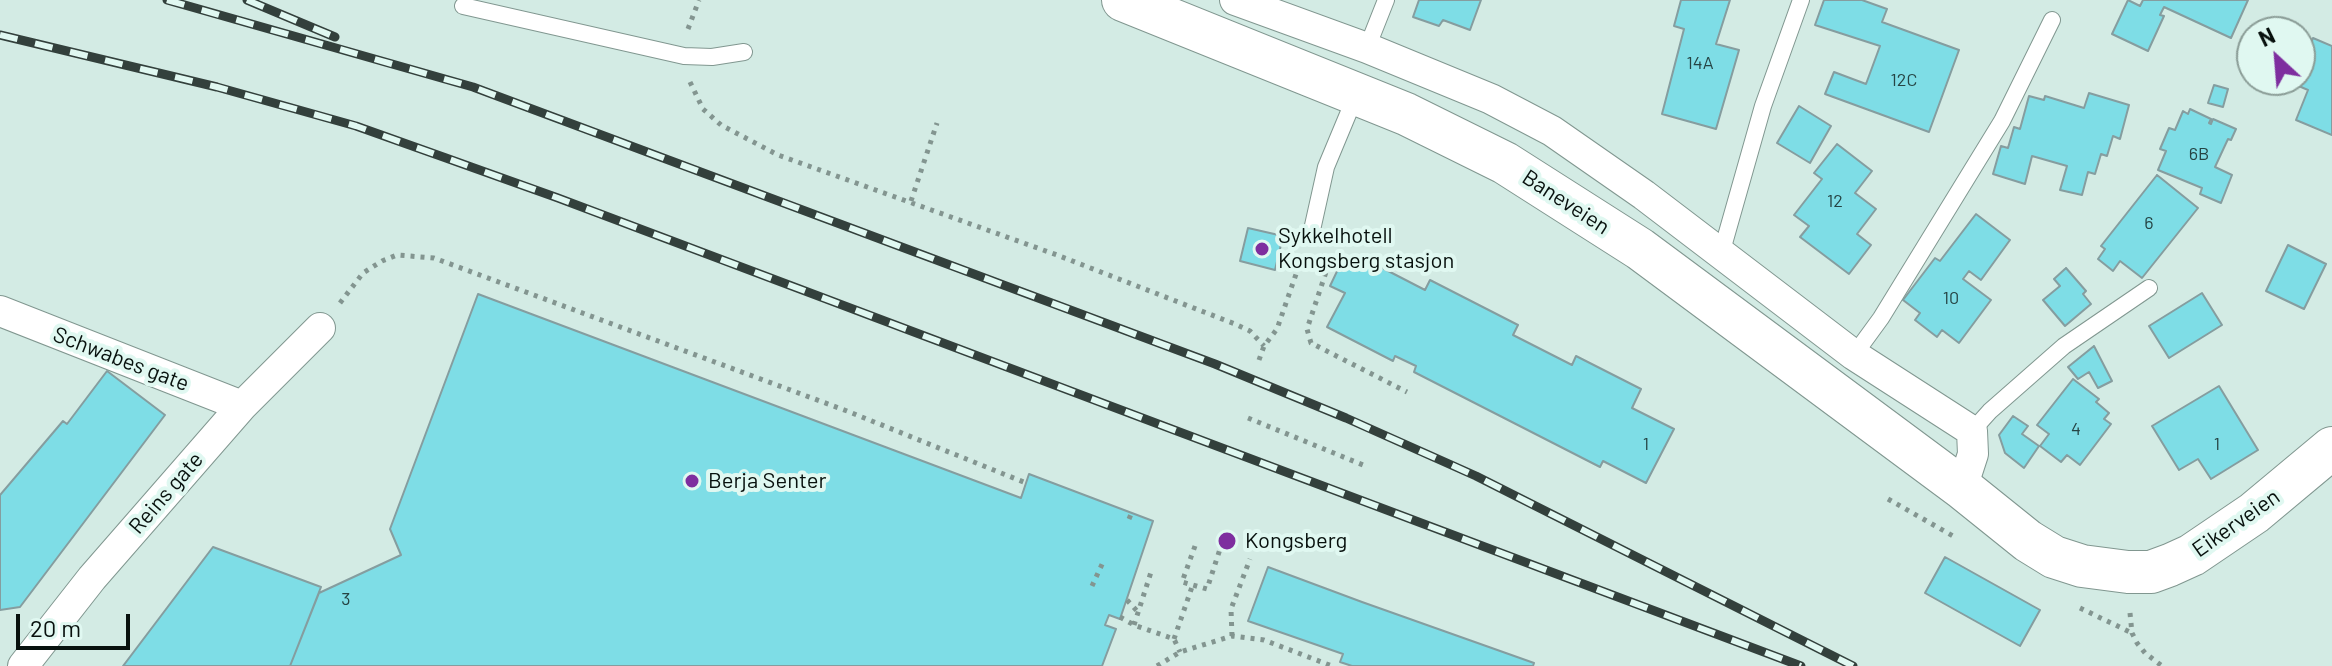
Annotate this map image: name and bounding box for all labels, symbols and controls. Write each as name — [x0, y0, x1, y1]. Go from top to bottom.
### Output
north arrow — [2236, 16, 2316, 96]
text: N — [2254, 21, 2279, 51]
house number: 14A — [1686, 52, 1714, 74]
house number: 12C — [1891, 69, 1917, 91]
house number: 6B — [2189, 143, 2209, 165]
street label: Baneveien — [1517, 164, 1615, 240]
house number: 12 — [1827, 190, 1843, 212]
house number: 6 — [2144, 212, 2154, 234]
place label: Sykkelhotell Kongsberg stasjon — [1278, 223, 1454, 274]
marker: Sykkelhotell Kongsberg stasjon — [1253, 240, 1271, 258]
house number: 10 — [1943, 287, 1959, 309]
street label: Schwabes gate — [49, 321, 193, 397]
house number: 4 — [2071, 418, 2081, 440]
house number: 1 — [1643, 433, 1649, 455]
house number: 1 — [2214, 433, 2220, 455]
street label: Reins gate — [123, 447, 209, 539]
place label: Berja Senter — [708, 468, 826, 494]
marker: Berja Senter — [683, 472, 701, 490]
street label: Eikerveien — [2187, 483, 2285, 563]
place label: Kongsberg — [1245, 528, 1347, 554]
marker: Kongsberg — [1216, 530, 1238, 552]
house number: 3 — [341, 588, 351, 610]
scale bar — [20, 598, 134, 648]
text: 20 m — [30, 613, 81, 642]

